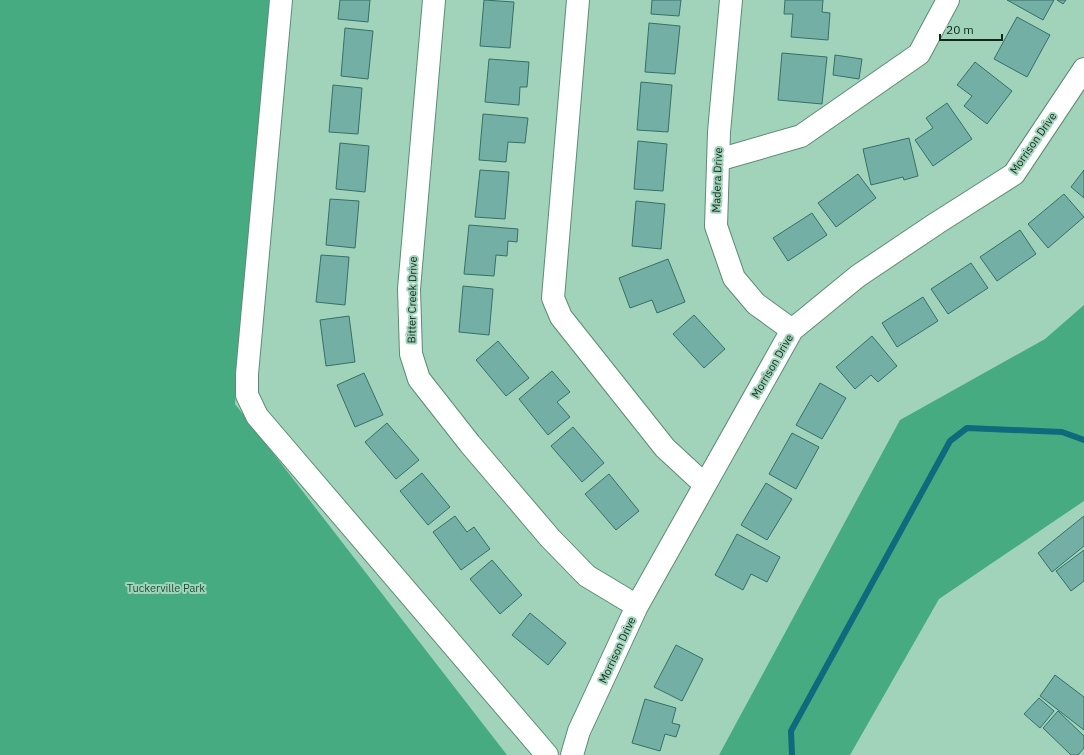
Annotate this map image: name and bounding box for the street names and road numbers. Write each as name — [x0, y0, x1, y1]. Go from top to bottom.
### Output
street label: Morrison Drive — [1007, 110, 1059, 176]
street label: Madera Drive — [709, 147, 725, 213]
street label: Bitter Creek Drive — [404, 256, 420, 344]
street label: Morrison Drive — [748, 331, 796, 401]
street label: Morrison Drive — [595, 614, 639, 686]

